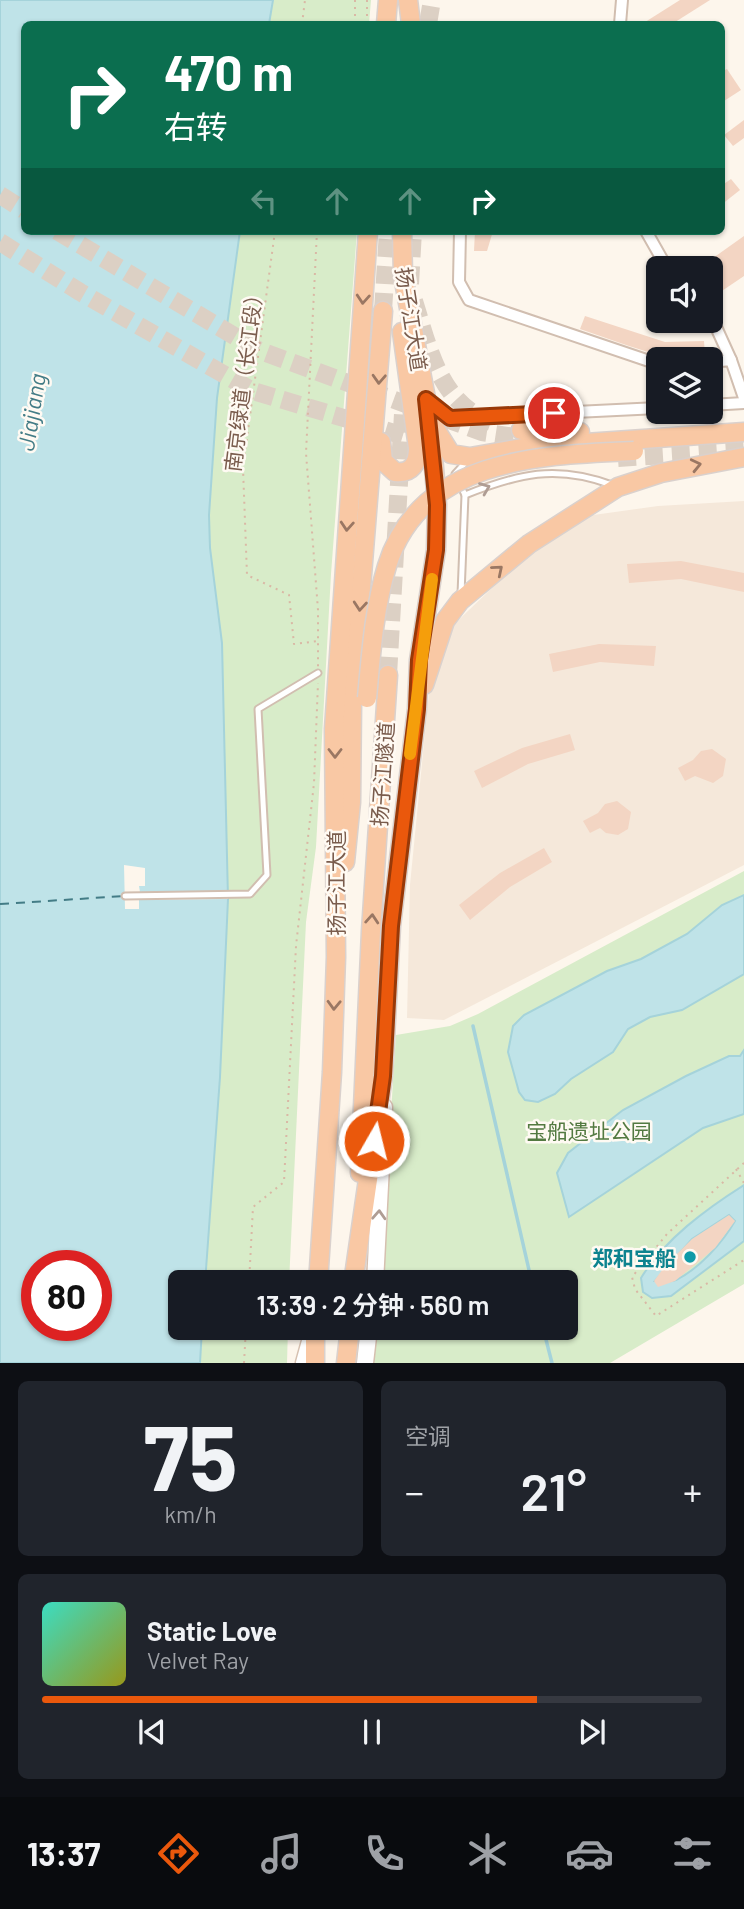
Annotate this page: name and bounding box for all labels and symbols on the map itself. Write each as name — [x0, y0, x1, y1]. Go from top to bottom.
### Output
street label: 扬子江大道 — [391, 265, 433, 373]
street label: 南京绿道（长江段） — [219, 283, 267, 473]
one-way arrow — [356, 294, 371, 305]
water label: Jiajiang — [11, 371, 51, 453]
one-way arrow — [372, 374, 387, 385]
pin — [524, 383, 584, 443]
one-way arrow — [690, 459, 702, 473]
one-way arrow — [478, 482, 490, 496]
one-way arrow — [340, 521, 355, 532]
one-way arrow — [490, 565, 502, 578]
one-way arrow — [353, 601, 368, 612]
street label: 扬子江隧道 — [366, 721, 398, 827]
one-way arrow — [327, 748, 342, 759]
street label: 扬子江大道 — [323, 831, 348, 936]
one-way arrow — [364, 913, 379, 924]
one-way arrow — [327, 1000, 342, 1011]
position arrow — [337, 1104, 411, 1178]
park label: 宝船遗址公园 — [526, 1118, 652, 1143]
one-way arrow — [371, 1209, 386, 1220]
place label: 郑和宝船 — [592, 1245, 676, 1270]
marker: 郑和宝船 — [682, 1249, 698, 1265]
speed limit sign: 80 — [21, 1250, 112, 1341]

